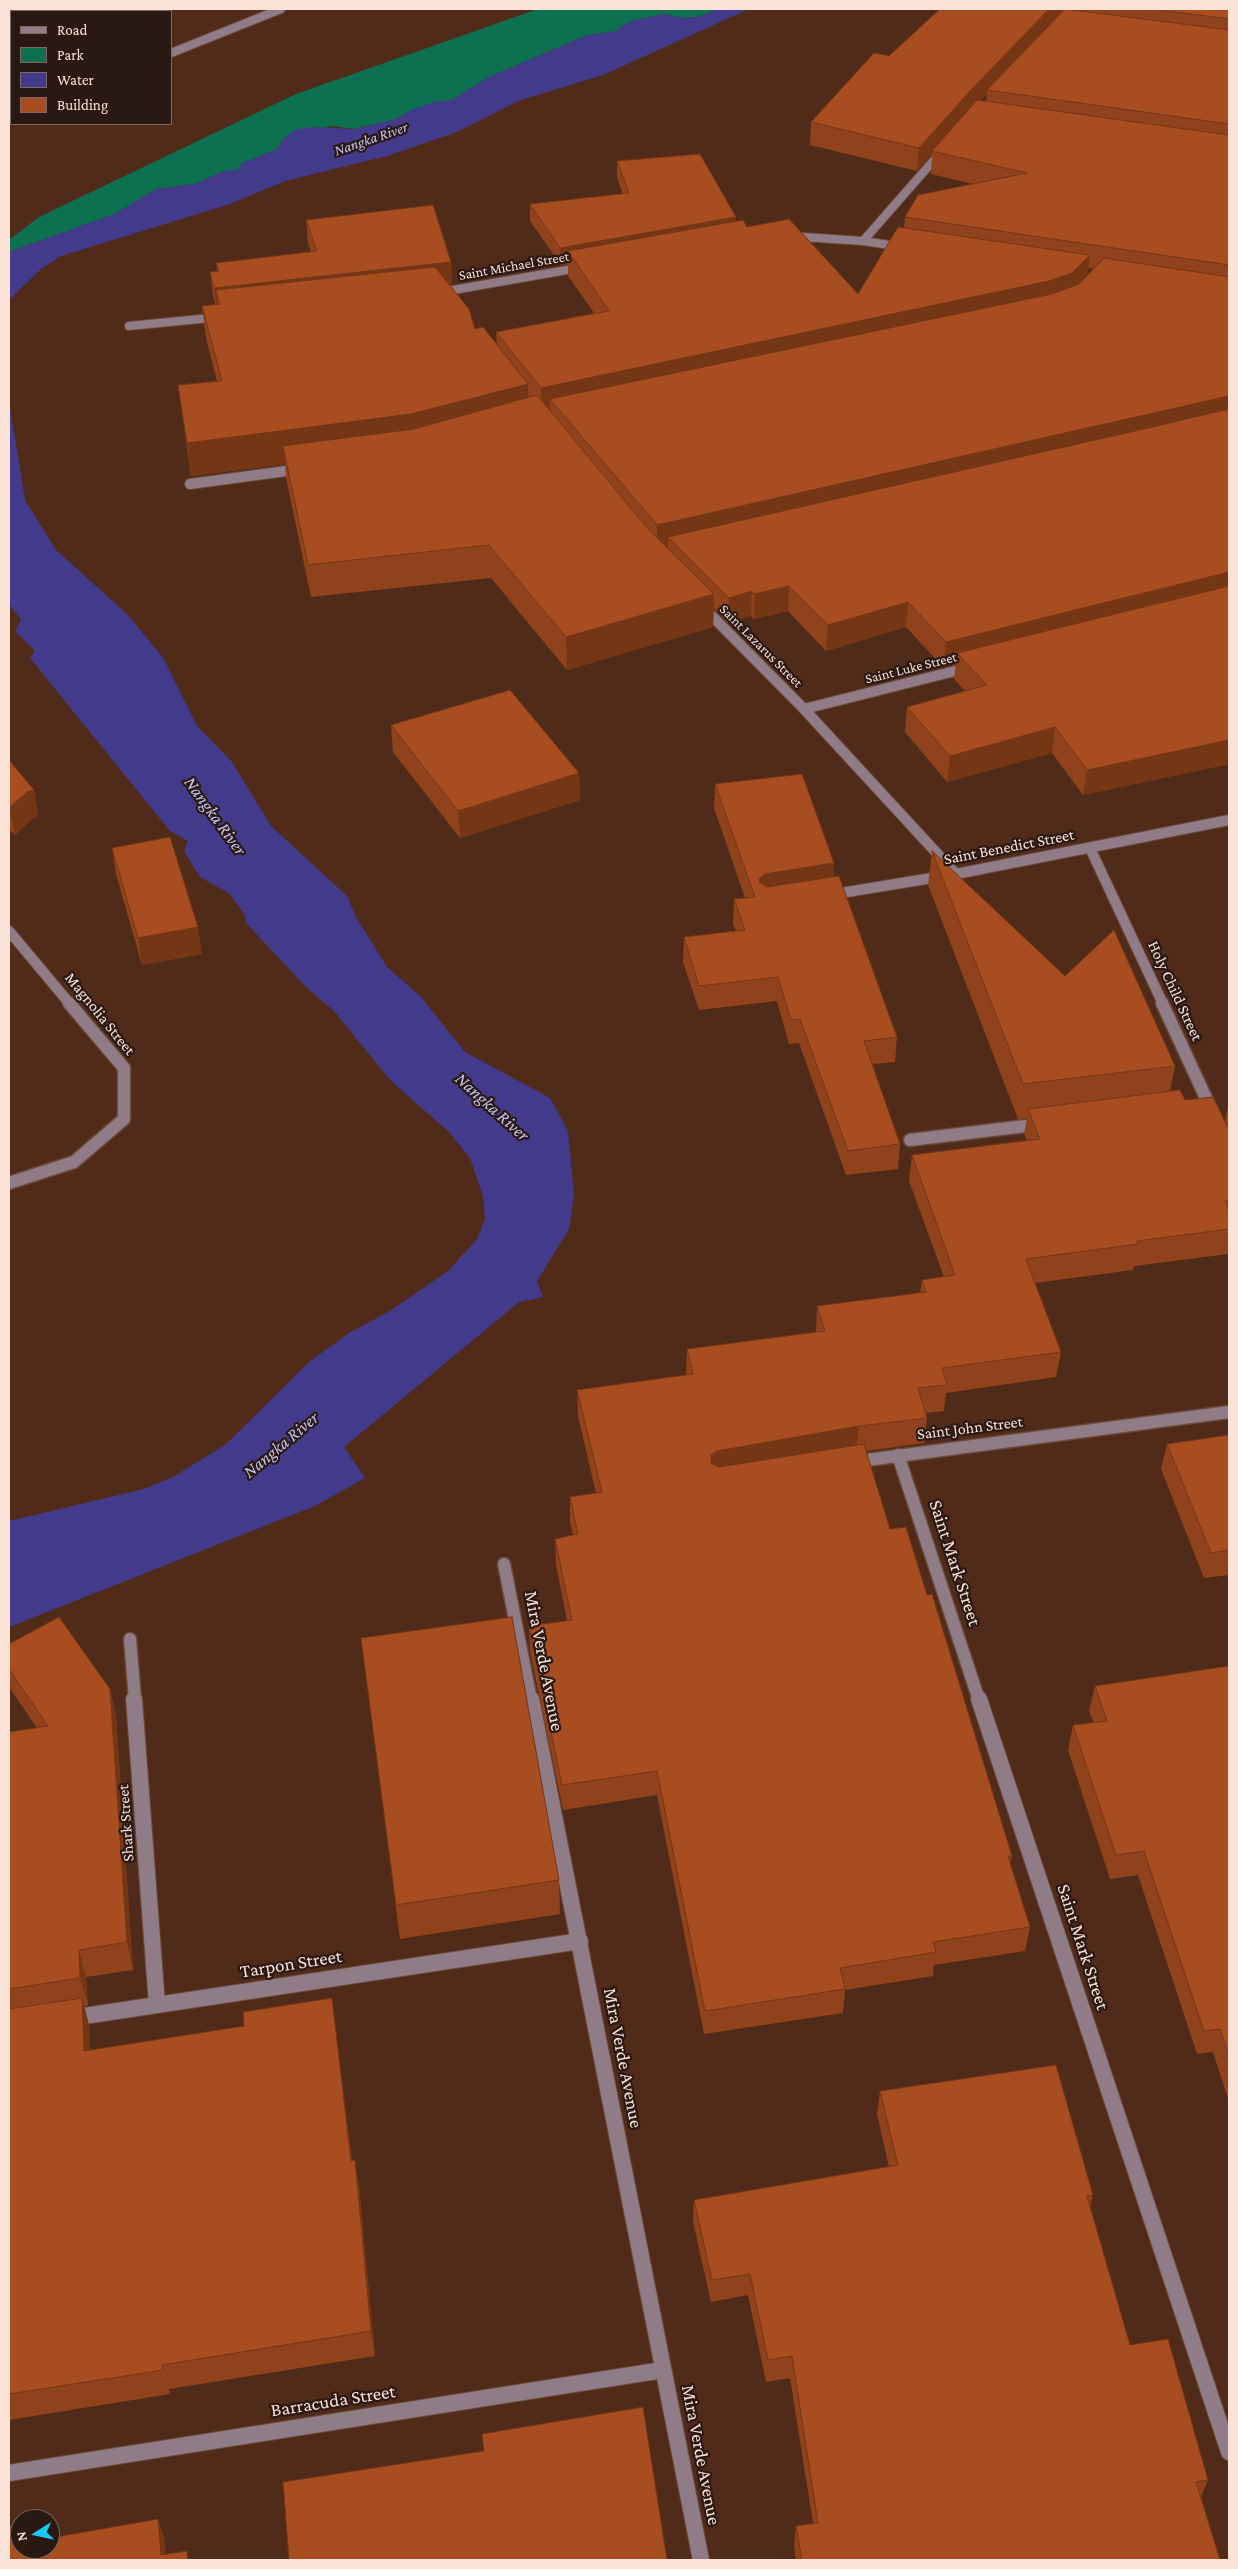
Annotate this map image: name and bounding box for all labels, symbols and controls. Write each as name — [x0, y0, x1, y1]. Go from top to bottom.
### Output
legend — [10, 10, 172, 125]
text: Road — [57, 22, 87, 38]
text: Park — [57, 47, 84, 63]
text: Water — [57, 72, 94, 88]
text: Building — [57, 97, 108, 113]
water label: Nangka River — [332, 118, 410, 160]
street label: Saint Michael Street — [458, 248, 570, 284]
street label: Saint Lazarus Street — [716, 601, 806, 691]
street label: Saint Luke Street — [863, 648, 959, 688]
water label: Nangka River — [179, 772, 251, 860]
street label: Saint Benedict Street — [942, 825, 1076, 869]
street label: Holy Child Street — [1143, 938, 1207, 1044]
street label: Magnolia Street — [61, 969, 139, 1059]
water label: Nangka River — [451, 1068, 533, 1146]
water label: Nangka River — [239, 1407, 323, 1483]
street label: Saint John Street — [916, 1412, 1024, 1444]
street label: Saint Mark Street — [924, 1497, 986, 1629]
street label: Mira Verde Avenue — [519, 1589, 569, 1733]
street label: Shark Street — [114, 1784, 138, 1862]
street label: Saint Mark Street — [1052, 1881, 1114, 2013]
street label: Tarpon Street — [238, 1945, 344, 1983]
street label: Mira Verde Avenue — [598, 1986, 648, 2130]
street label: Barracuda Street — [269, 2380, 397, 2422]
street label: Mira Verde Avenue — [676, 2383, 726, 2527]
north arrow — [10, 2509, 60, 2559]
text: N — [13, 2530, 30, 2543]

